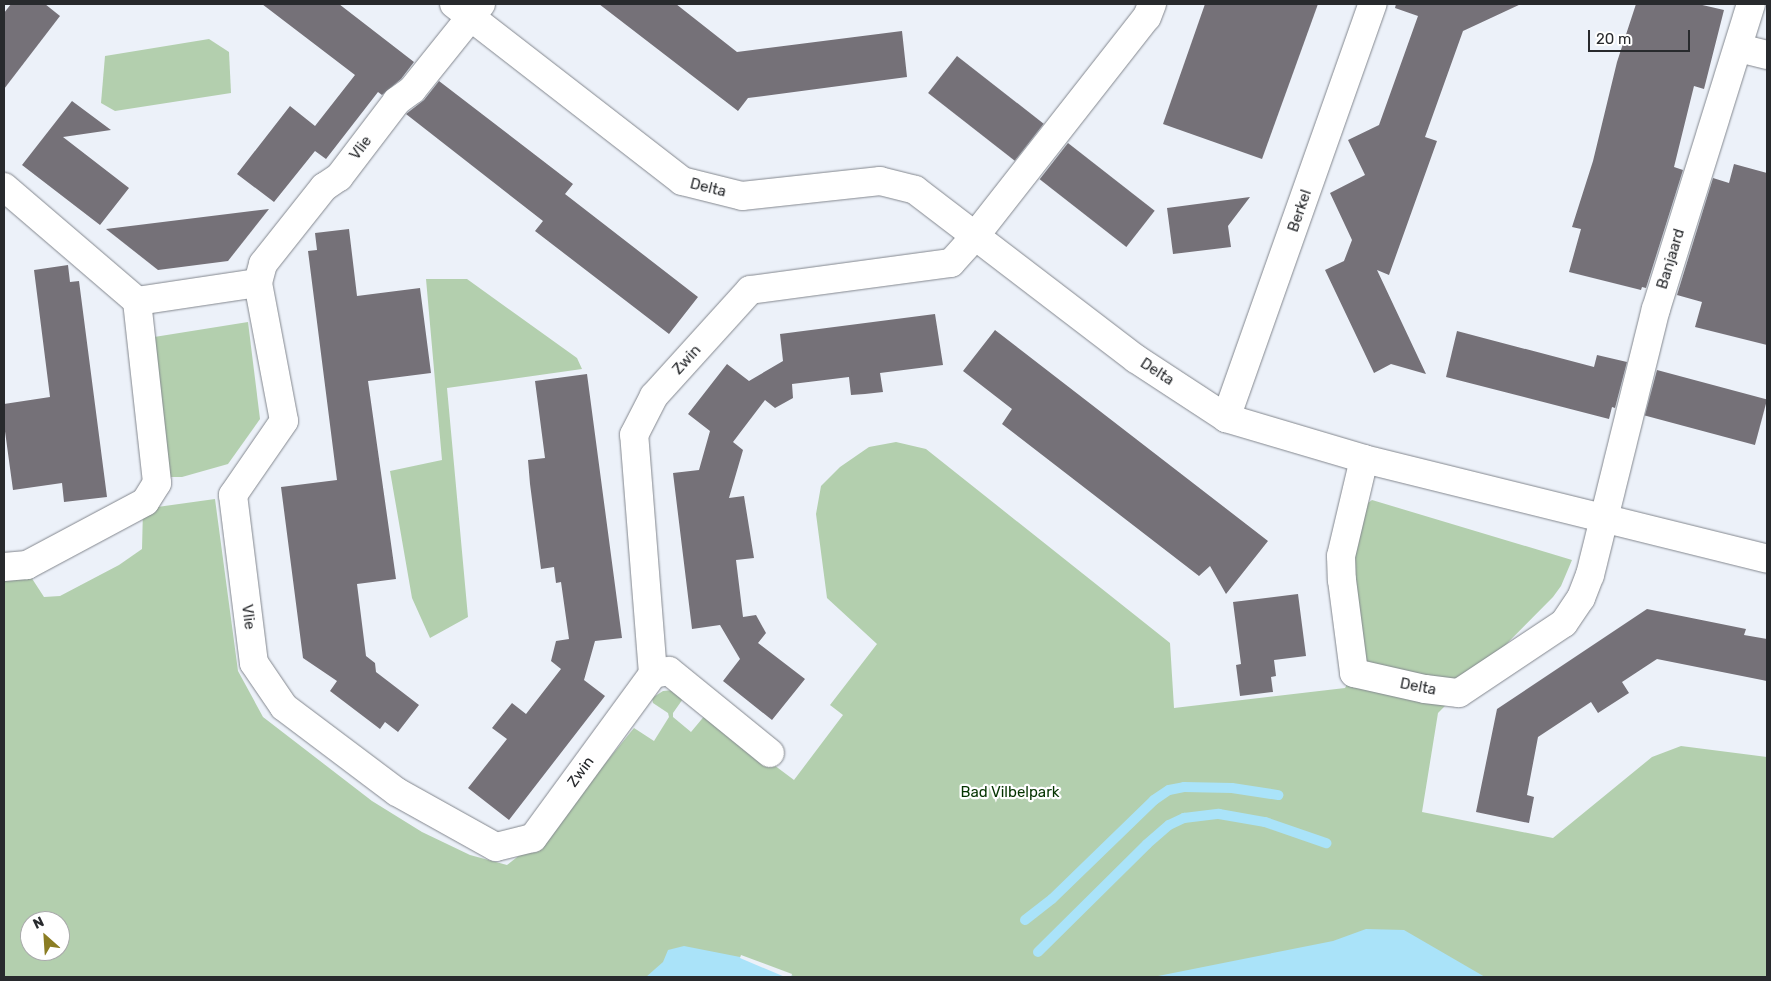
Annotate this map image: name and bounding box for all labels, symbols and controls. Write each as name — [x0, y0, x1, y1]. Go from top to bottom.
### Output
scale bar — [1591, 20, 1694, 52]
text: 20 m — [1596, 30, 1631, 48]
street label: Vlie — [346, 132, 376, 164]
street label: Delta — [688, 175, 728, 201]
street label: Berkel — [1284, 187, 1316, 235]
street label: Banjaard — [1653, 227, 1689, 291]
street label: Zwin — [669, 342, 705, 378]
street label: Delta — [1137, 355, 1177, 389]
street label: Vlie — [238, 603, 258, 631]
street label: Delta — [1398, 675, 1438, 699]
street label: Zwin — [564, 753, 598, 791]
park label: Bad Vilbelpark — [960, 784, 1060, 802]
north arrow — [20, 911, 70, 961]
text: N — [30, 913, 47, 933]

